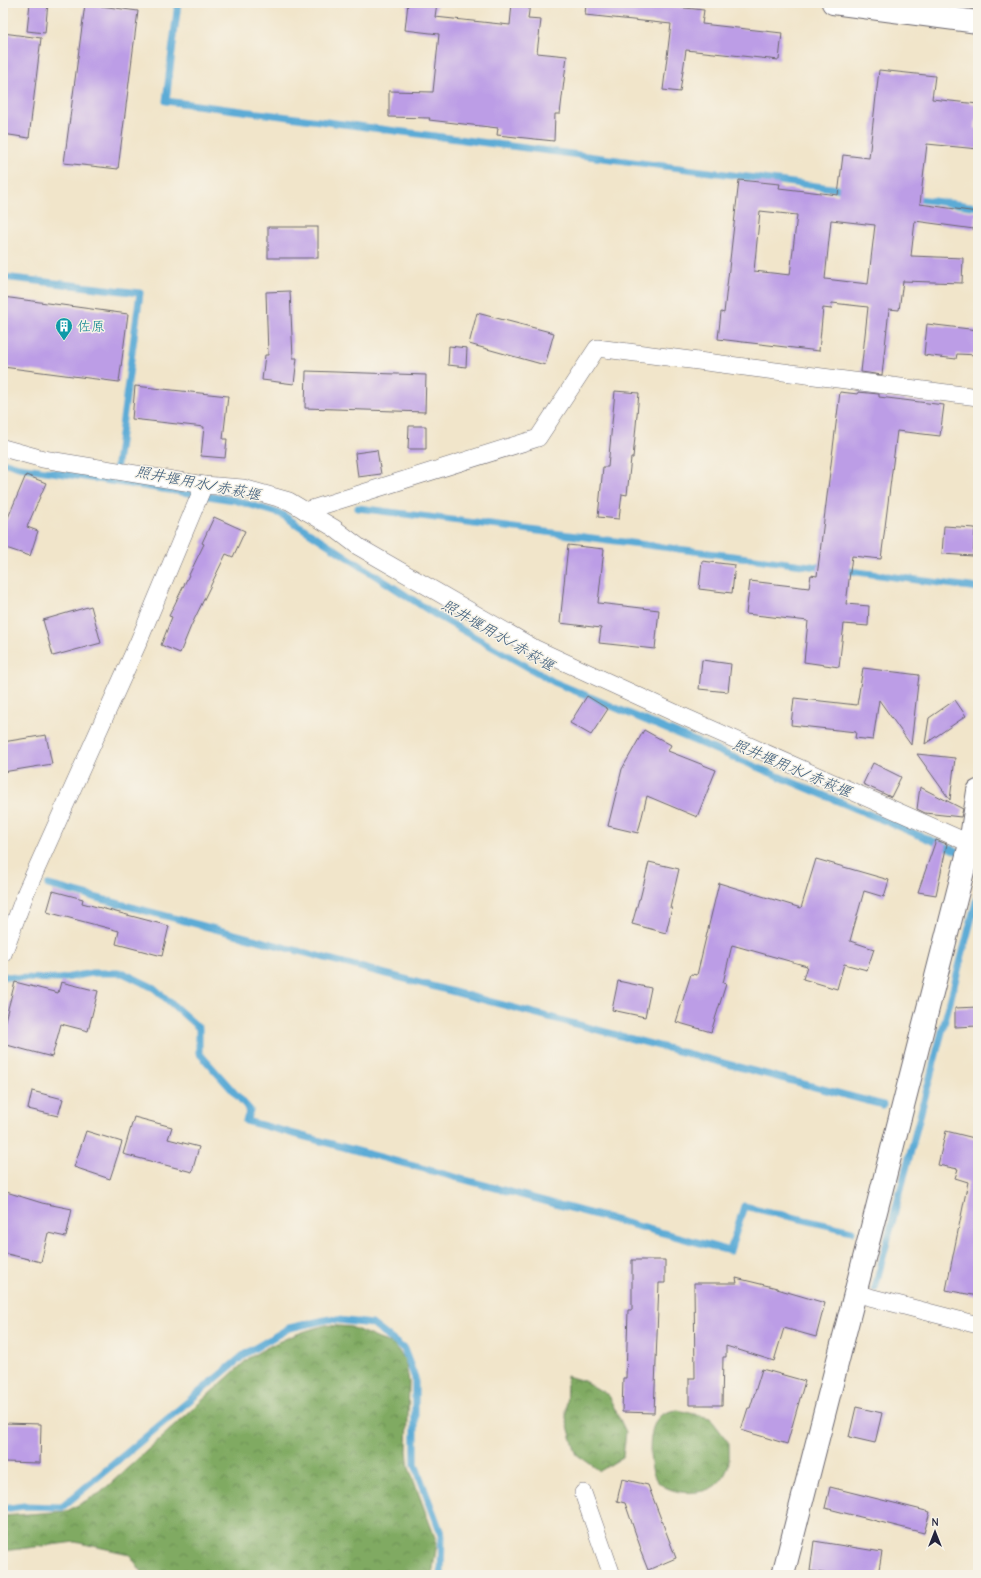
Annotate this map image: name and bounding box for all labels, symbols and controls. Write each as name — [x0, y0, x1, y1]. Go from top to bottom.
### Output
building icon: 佐原 — [54, 316, 74, 341]
place label: 佐原 — [77, 318, 105, 335]
water label: 照井堰用水/赤萩堰 — [134, 462, 264, 504]
water label: 照井堰用水/赤萩堰 — [438, 595, 559, 676]
water label: 照井堰用水/赤萩堰 — [730, 735, 856, 802]
north arrow — [915, 1512, 955, 1552]
text: N — [931, 1516, 939, 1529]

